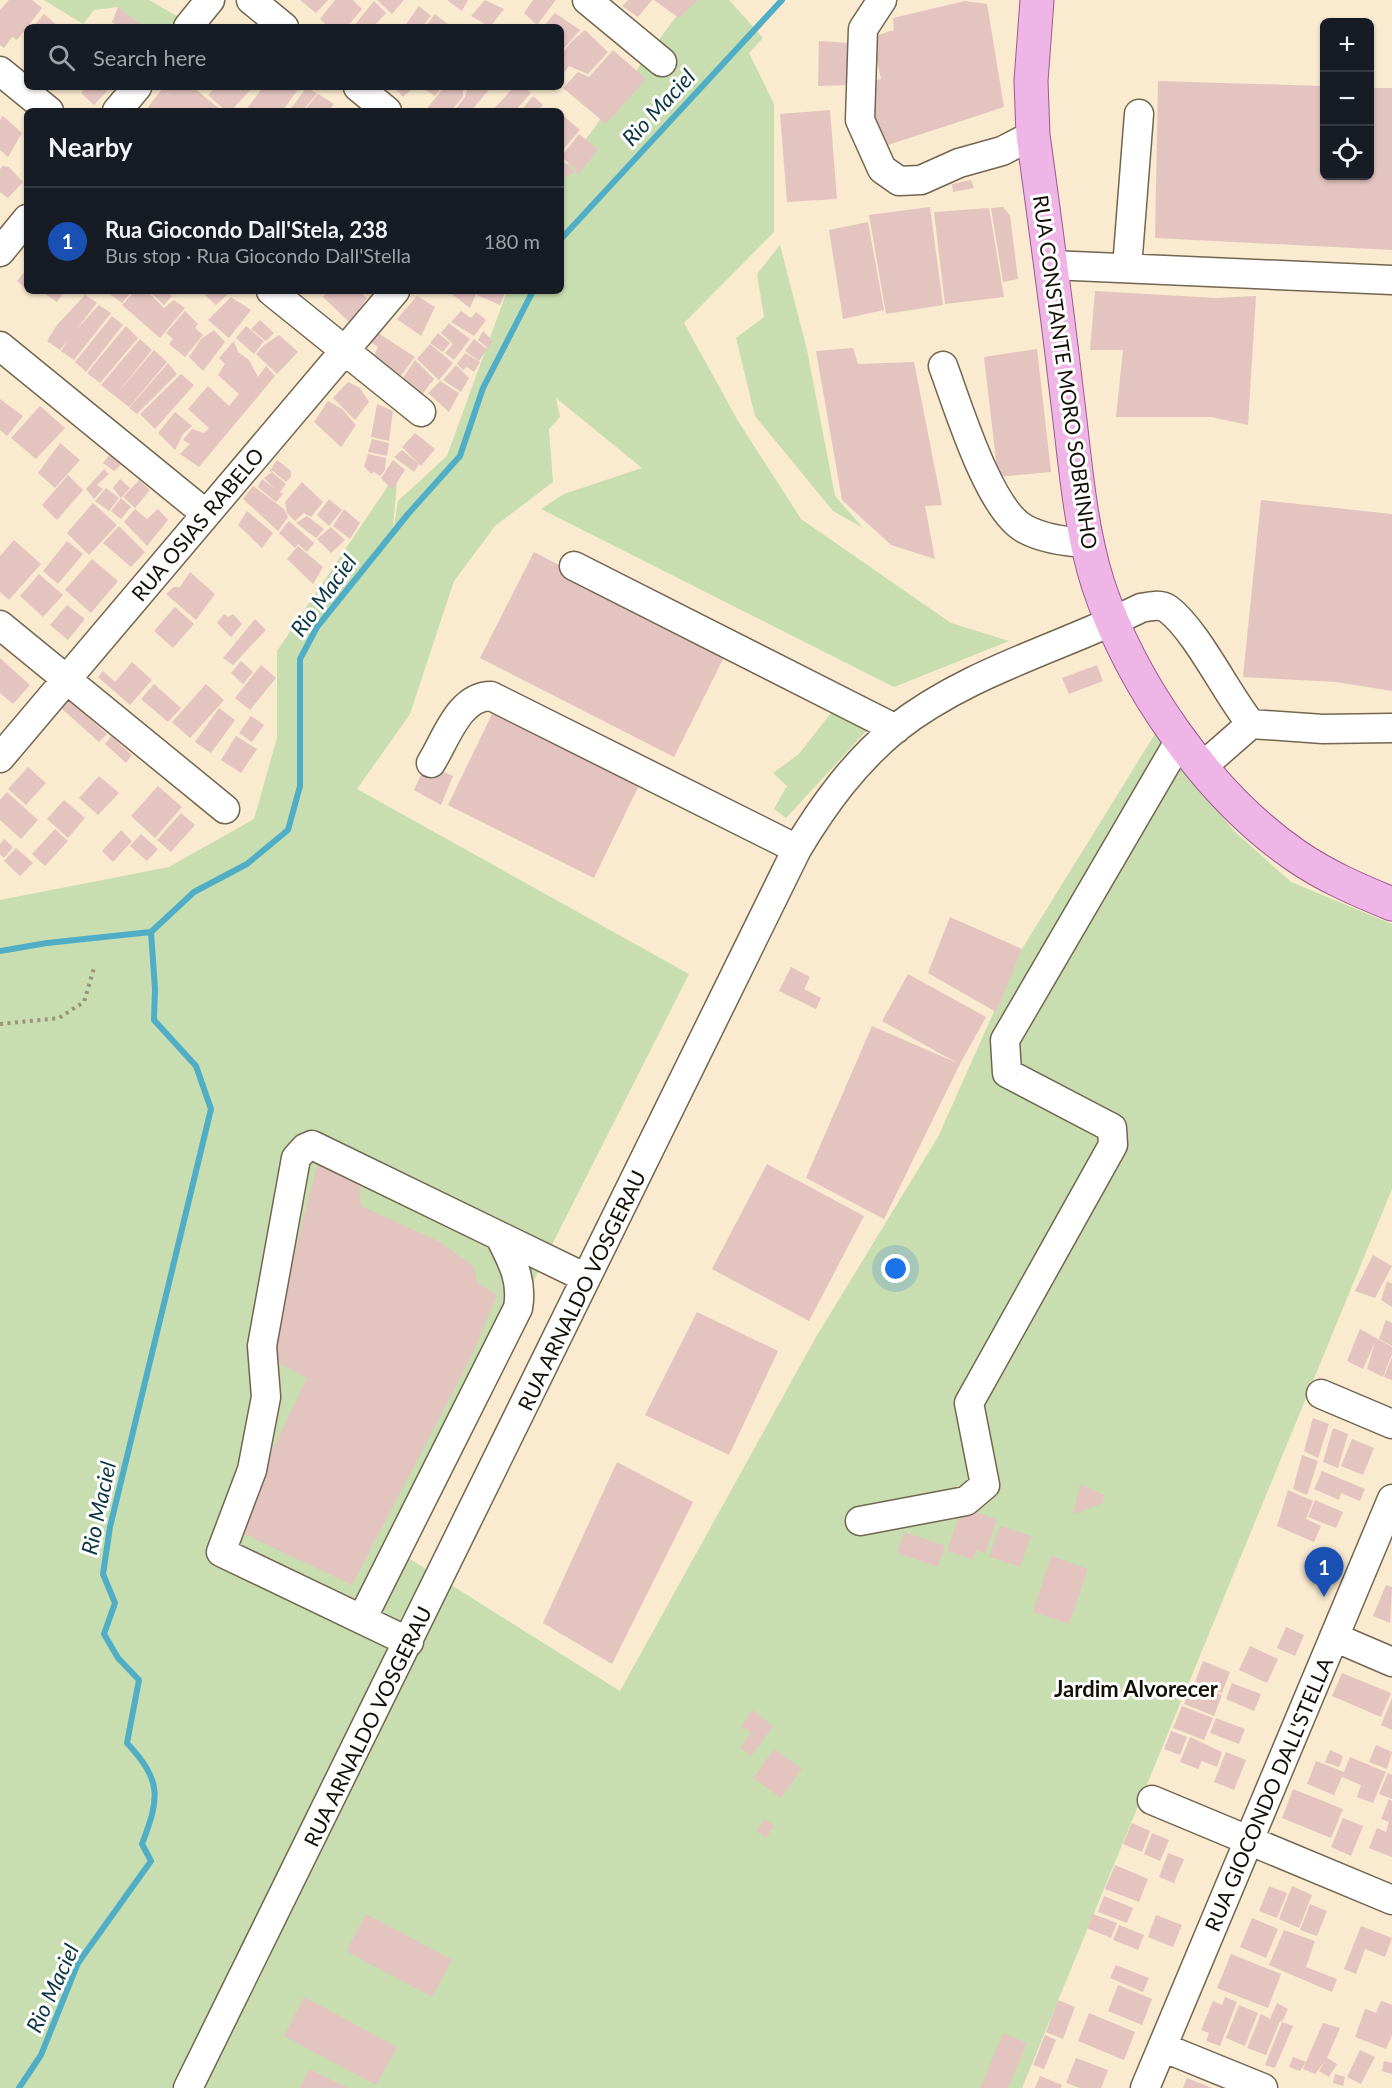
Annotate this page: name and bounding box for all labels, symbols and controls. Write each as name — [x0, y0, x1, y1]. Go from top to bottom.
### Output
map controls — [1320, 18, 1374, 180]
button: + — [1320, 18, 1374, 72]
search box — [24, 24, 564, 90]
icon: search — [45, 41, 78, 74]
text: Search here — [93, 44, 206, 71]
water label: Rio Maciel — [616, 63, 700, 151]
button: − — [1320, 72, 1374, 126]
button: locate — [1320, 126, 1374, 180]
text: Nearby — [48, 131, 133, 163]
street label: RUA CONSTANTE MORO SOBRINHO — [1029, 193, 1103, 551]
text: Rua Giocondo Dall'Stela, 238 — [105, 216, 388, 243]
text: 1 — [62, 229, 73, 253]
text: 180 m — [484, 229, 540, 253]
text: Bus stop · Rua Giocondo Dall'Stella — [105, 243, 411, 267]
street label: RUA OSIAS RABELO — [126, 442, 268, 606]
water label: Rio Maciel — [284, 549, 362, 641]
street label: RUA ARNALDO VOSGERAU — [512, 1166, 650, 1414]
your location — [881, 1254, 910, 1283]
water label: Rio Maciel — [75, 1459, 121, 1557]
pin: 1 — [1304, 1548, 1344, 1597]
street label: RUA ARNALDO VOSGERAU — [298, 1602, 436, 1850]
street label: RUA GIOCONDO DALL'STELLA — [1199, 1653, 1337, 1935]
district label: Jardim Alvorecer — [1054, 1675, 1219, 1702]
water label: Rio Maciel — [20, 1939, 84, 2037]

